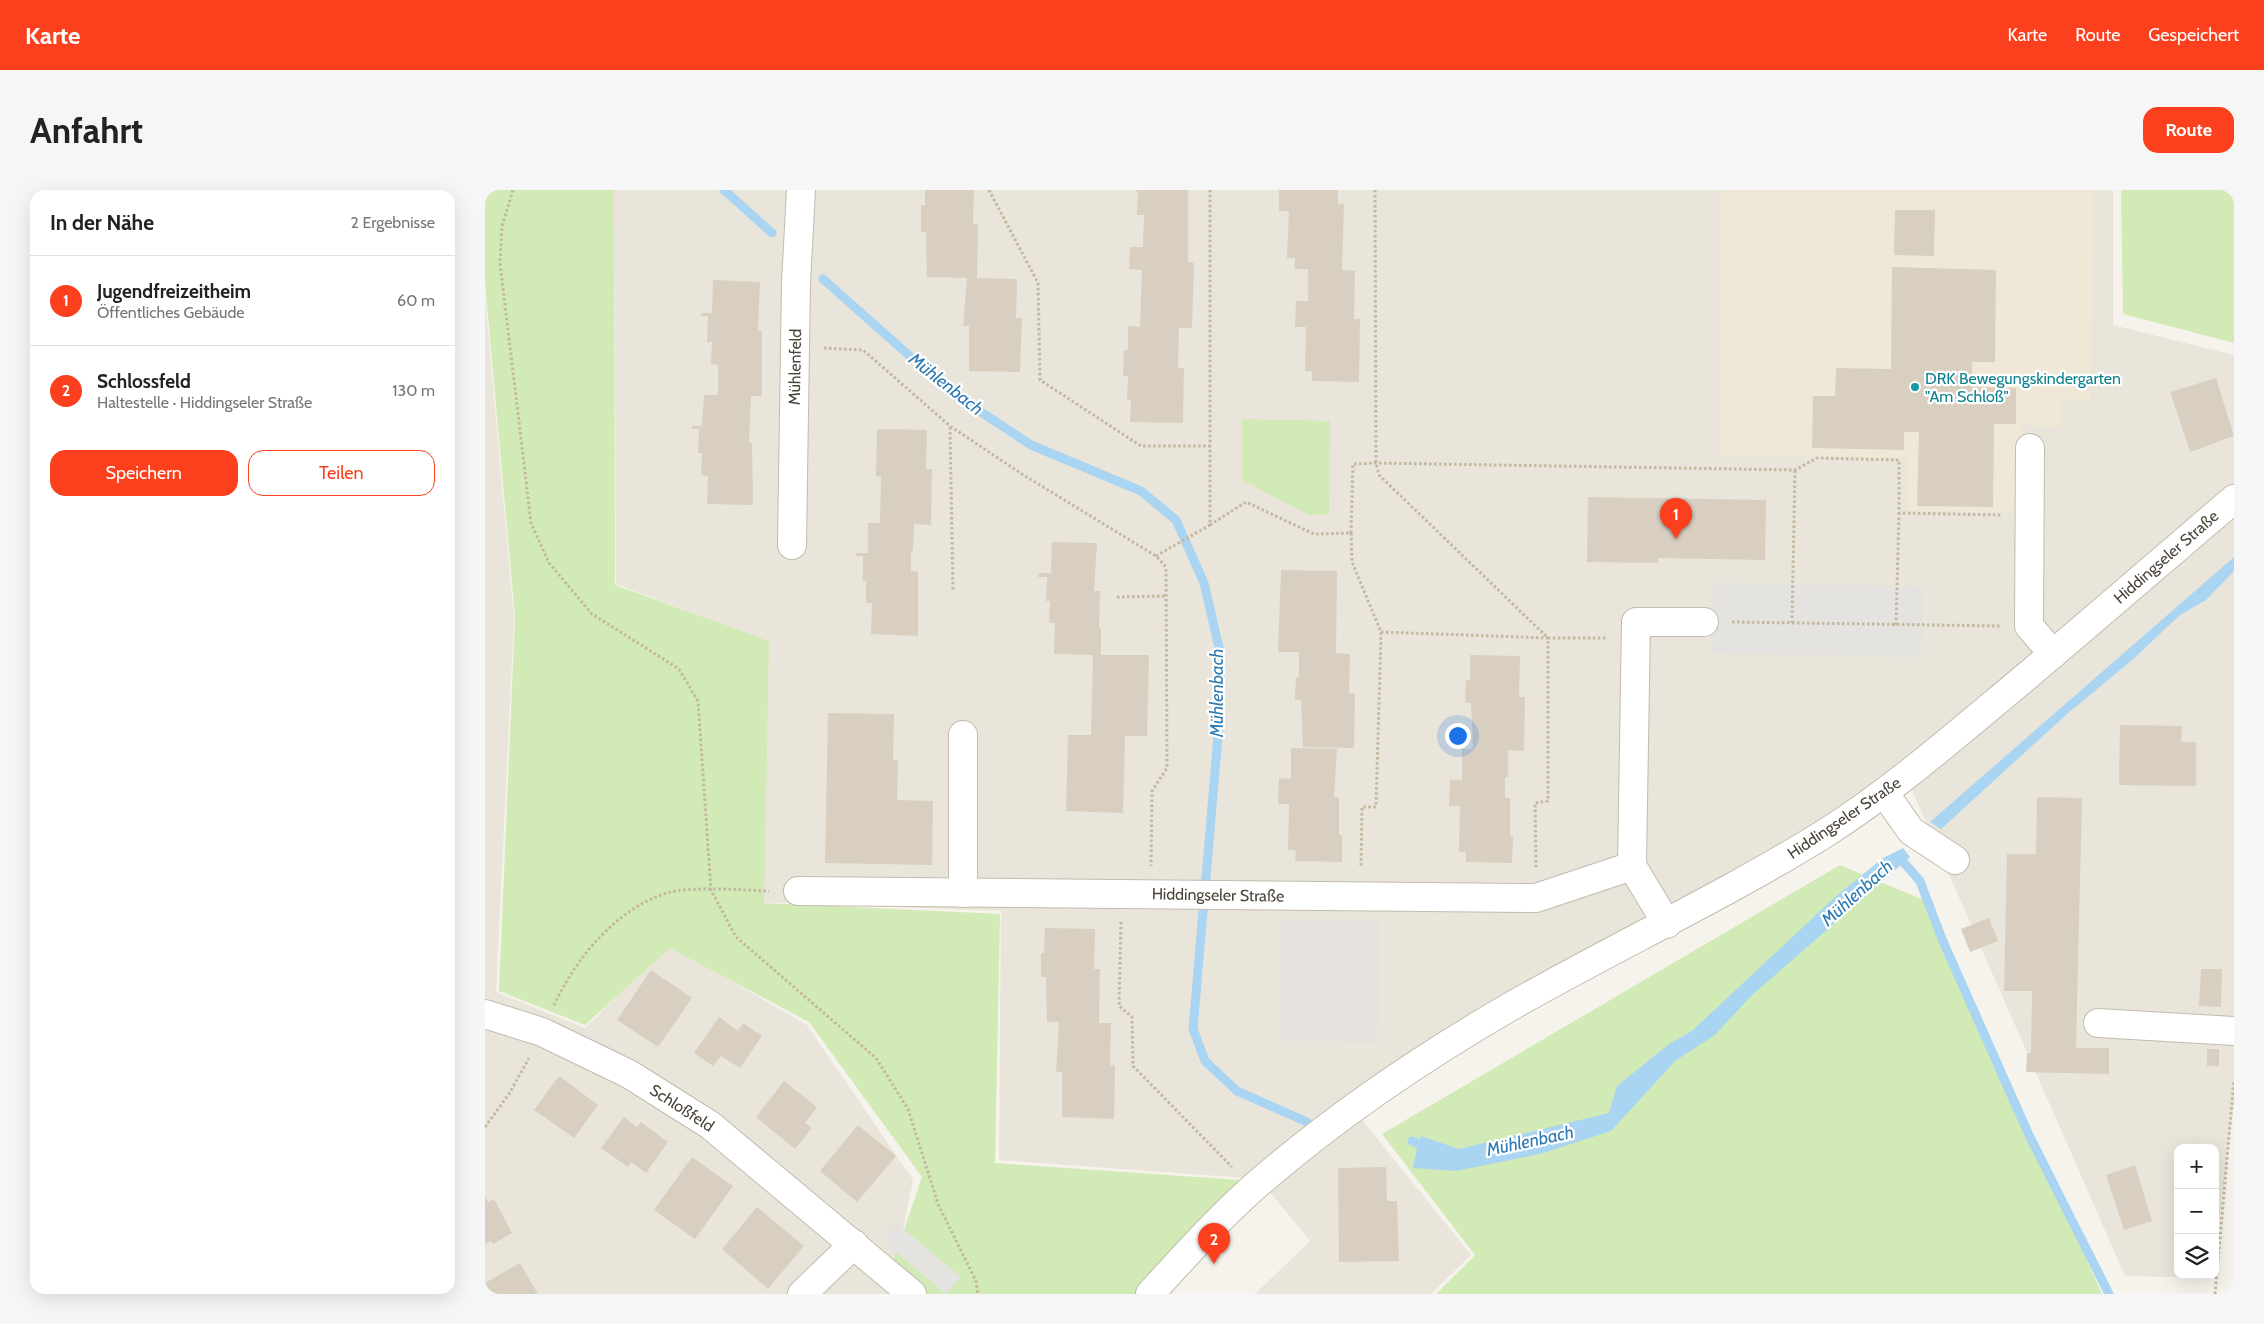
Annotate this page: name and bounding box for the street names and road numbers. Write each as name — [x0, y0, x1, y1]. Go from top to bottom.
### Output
street label: Mühlenfeld — [785, 329, 805, 405]
street label: Hiddingseler Straße — [2110, 506, 2222, 608]
street label: Hiddingseler Straße — [1784, 773, 1904, 863]
street label: Hiddingseler Straße — [1152, 884, 1284, 906]
street label: Schloßfeld — [646, 1080, 718, 1136]

